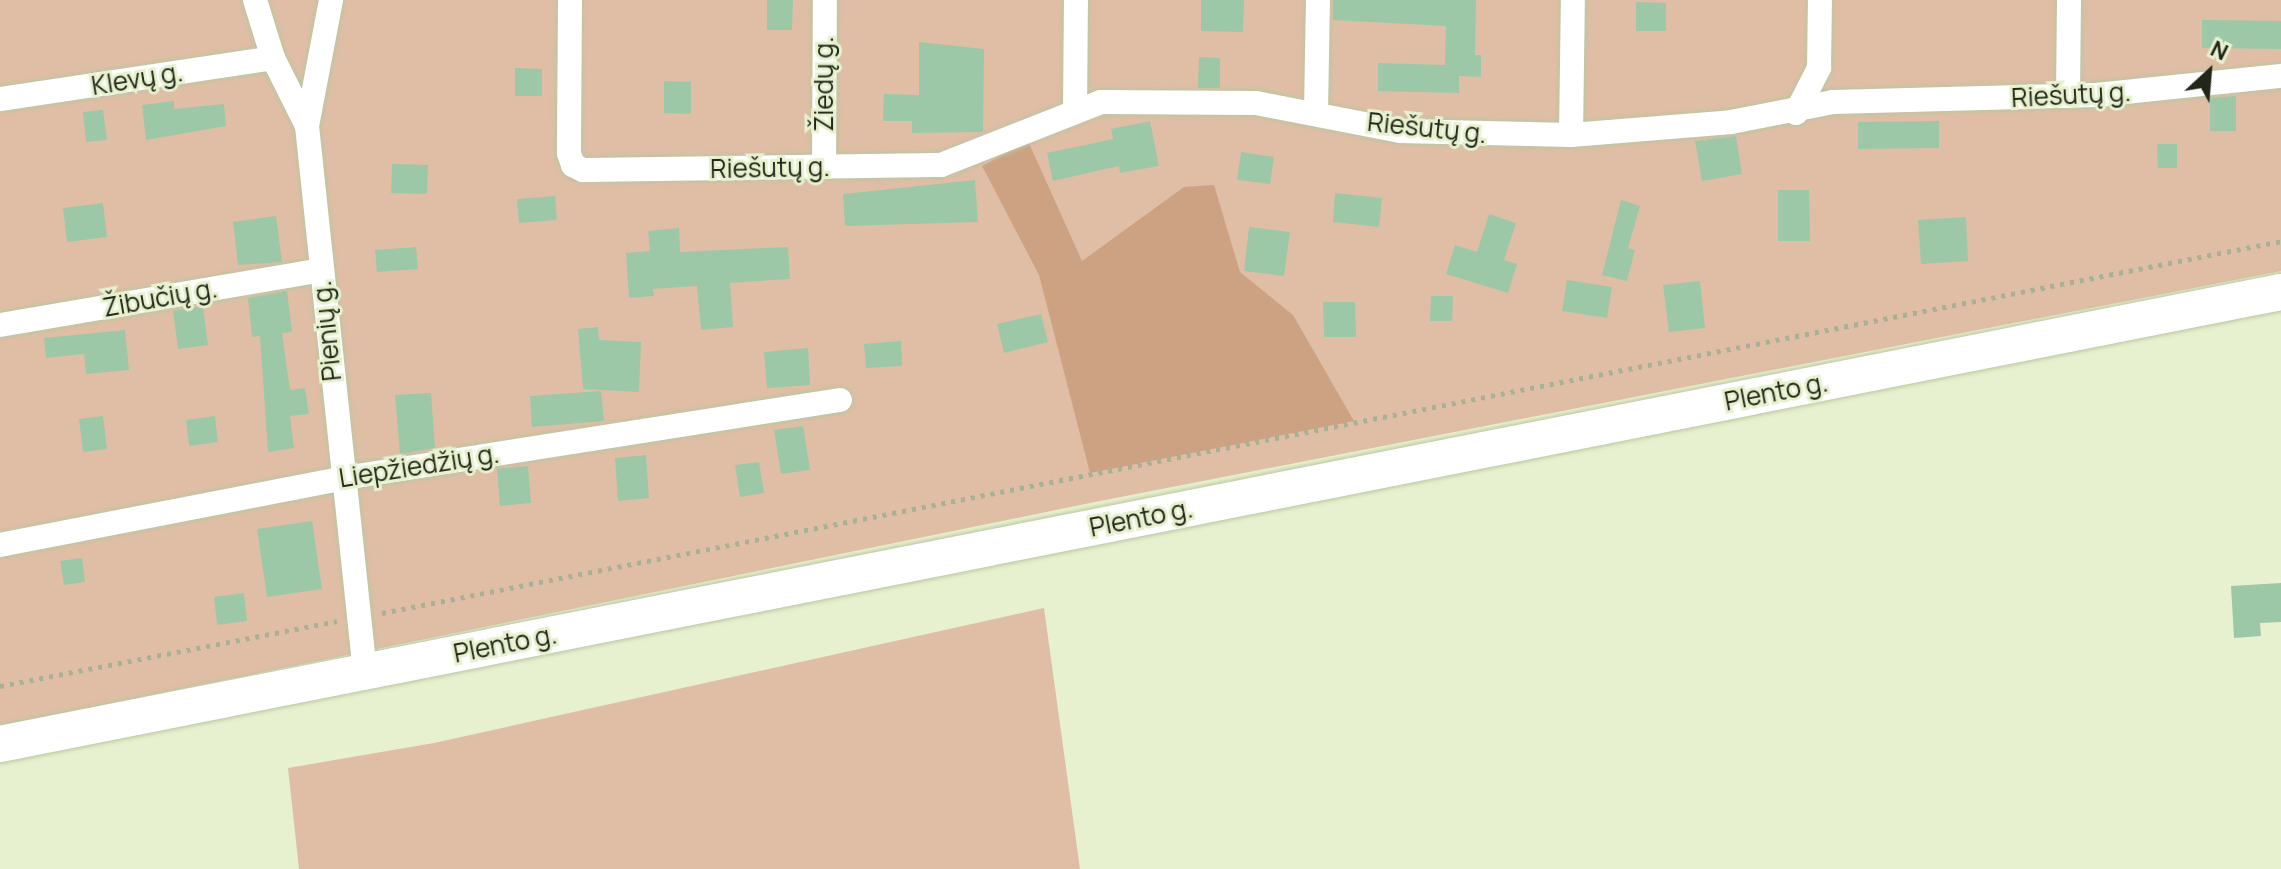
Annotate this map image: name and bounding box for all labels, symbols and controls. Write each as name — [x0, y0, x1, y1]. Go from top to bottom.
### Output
north arrow — [2169, 32, 2249, 112]
text: N — [2206, 33, 2233, 67]
street label: Žiedų g. — [808, 36, 840, 132]
street label: Klevų g. — [89, 56, 185, 102]
street label: Riešutų g. — [2010, 76, 2132, 114]
street label: Riešutų g. — [1366, 106, 1488, 150]
street label: Riešutų g. — [710, 151, 830, 185]
street label: Žibučių g. — [100, 273, 220, 323]
street label: Pienių g. — [306, 279, 348, 383]
street label: Plento g. — [1722, 367, 1830, 417]
street label: Liepžiedžių g. — [337, 438, 501, 494]
street label: Plento g. — [1087, 493, 1195, 543]
street label: Plento g. — [451, 619, 559, 669]

